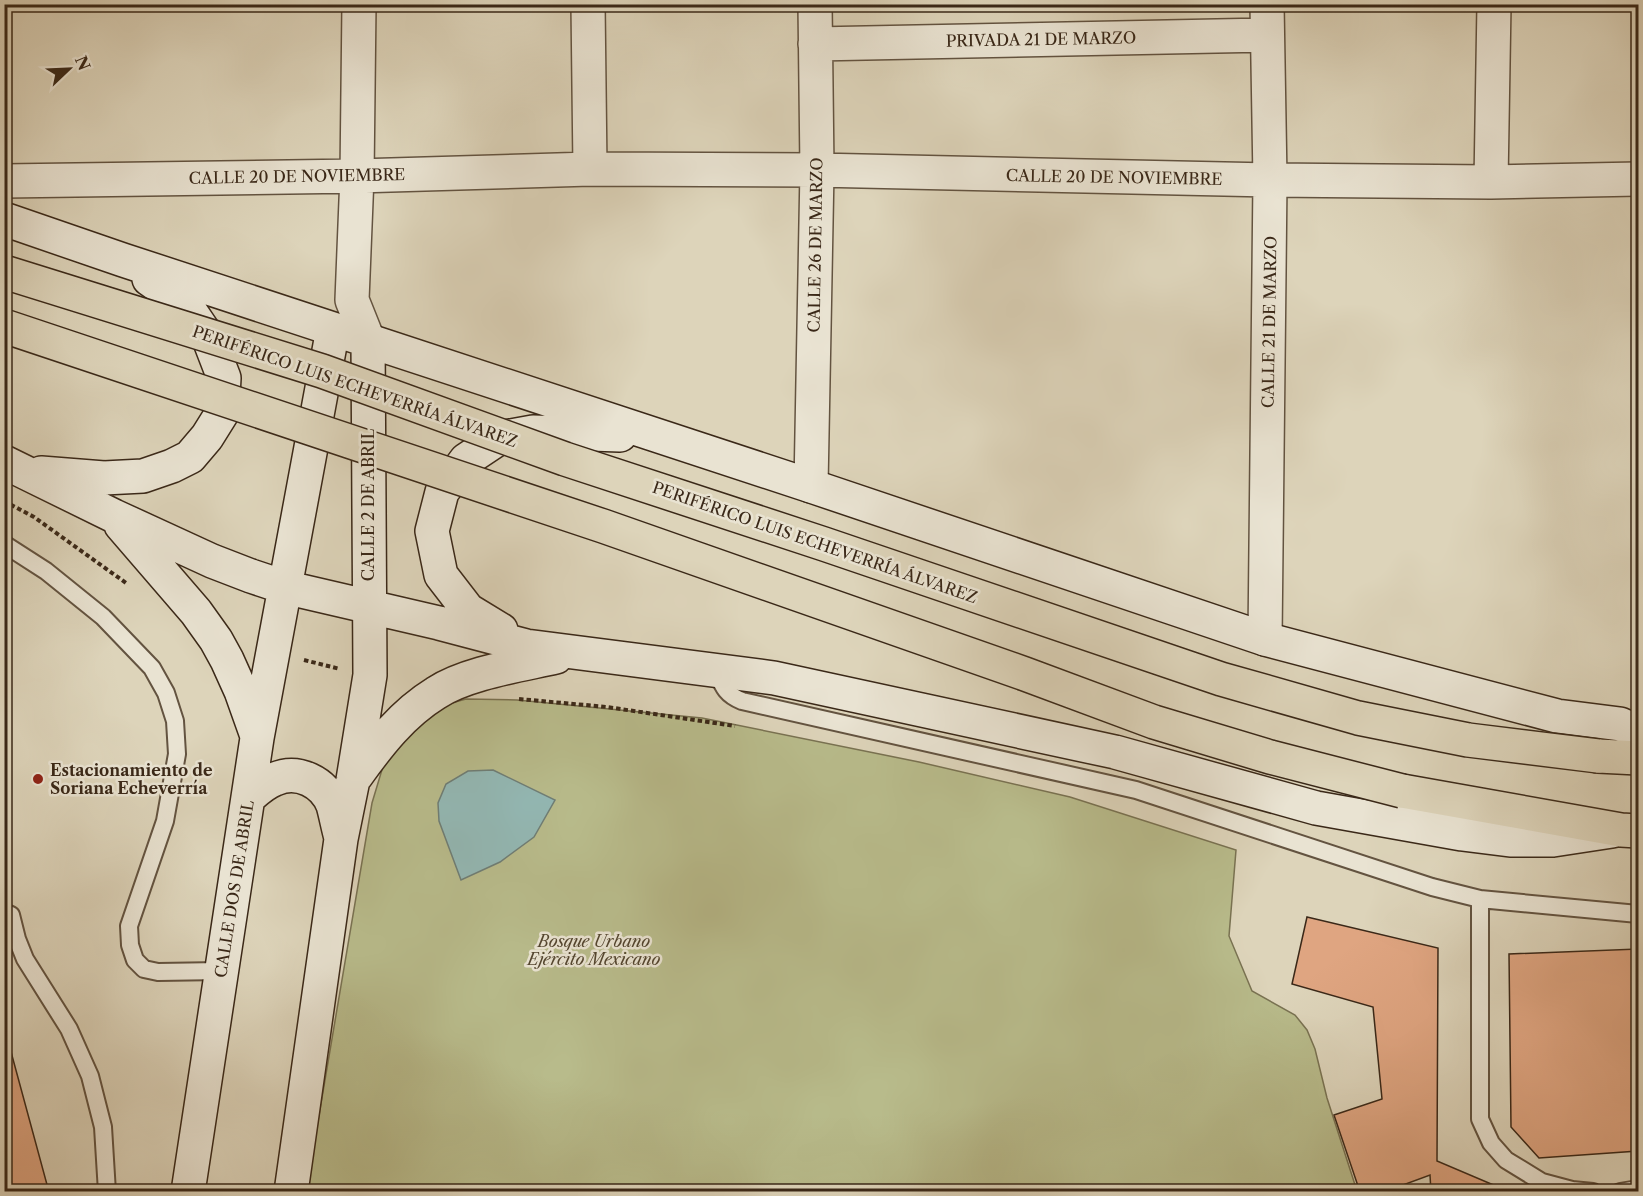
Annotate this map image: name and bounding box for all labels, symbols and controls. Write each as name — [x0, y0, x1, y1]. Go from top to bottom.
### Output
street label: PRIVADA 21 DE MARZO — [946, 27, 1136, 51]
north arrow — [39, 39, 99, 99]
text: N — [71, 53, 95, 74]
street label: CALLE 26 DE MARZO — [803, 157, 827, 333]
street label: CALLE 20 DE NOVIEMBRE — [189, 164, 405, 188]
street label: CALLE 20 DE NOVIEMBRE — [1006, 165, 1222, 189]
street label: CALLE 21 DE MARZO — [1257, 236, 1281, 408]
street label: PERIFÉRICO LUIS ECHEVERRÍA ÁLVAREZ — [190, 321, 520, 451]
street label: CALLE 2 DE ABRIL — [358, 428, 378, 581]
street label: PERIFÉRICO LUIS ECHEVERRÍA ÁLVAREZ — [650, 477, 980, 607]
place label: Estacionamiento de Soriana Echeverría — [50, 760, 213, 798]
marker: Estacionamiento de Soriana Echeverría — [31, 772, 45, 786]
street label: CALLE DOS DE ABRIL — [210, 798, 258, 979]
park label: Bosque Urbano Ejército Mexicano — [526, 931, 661, 969]

